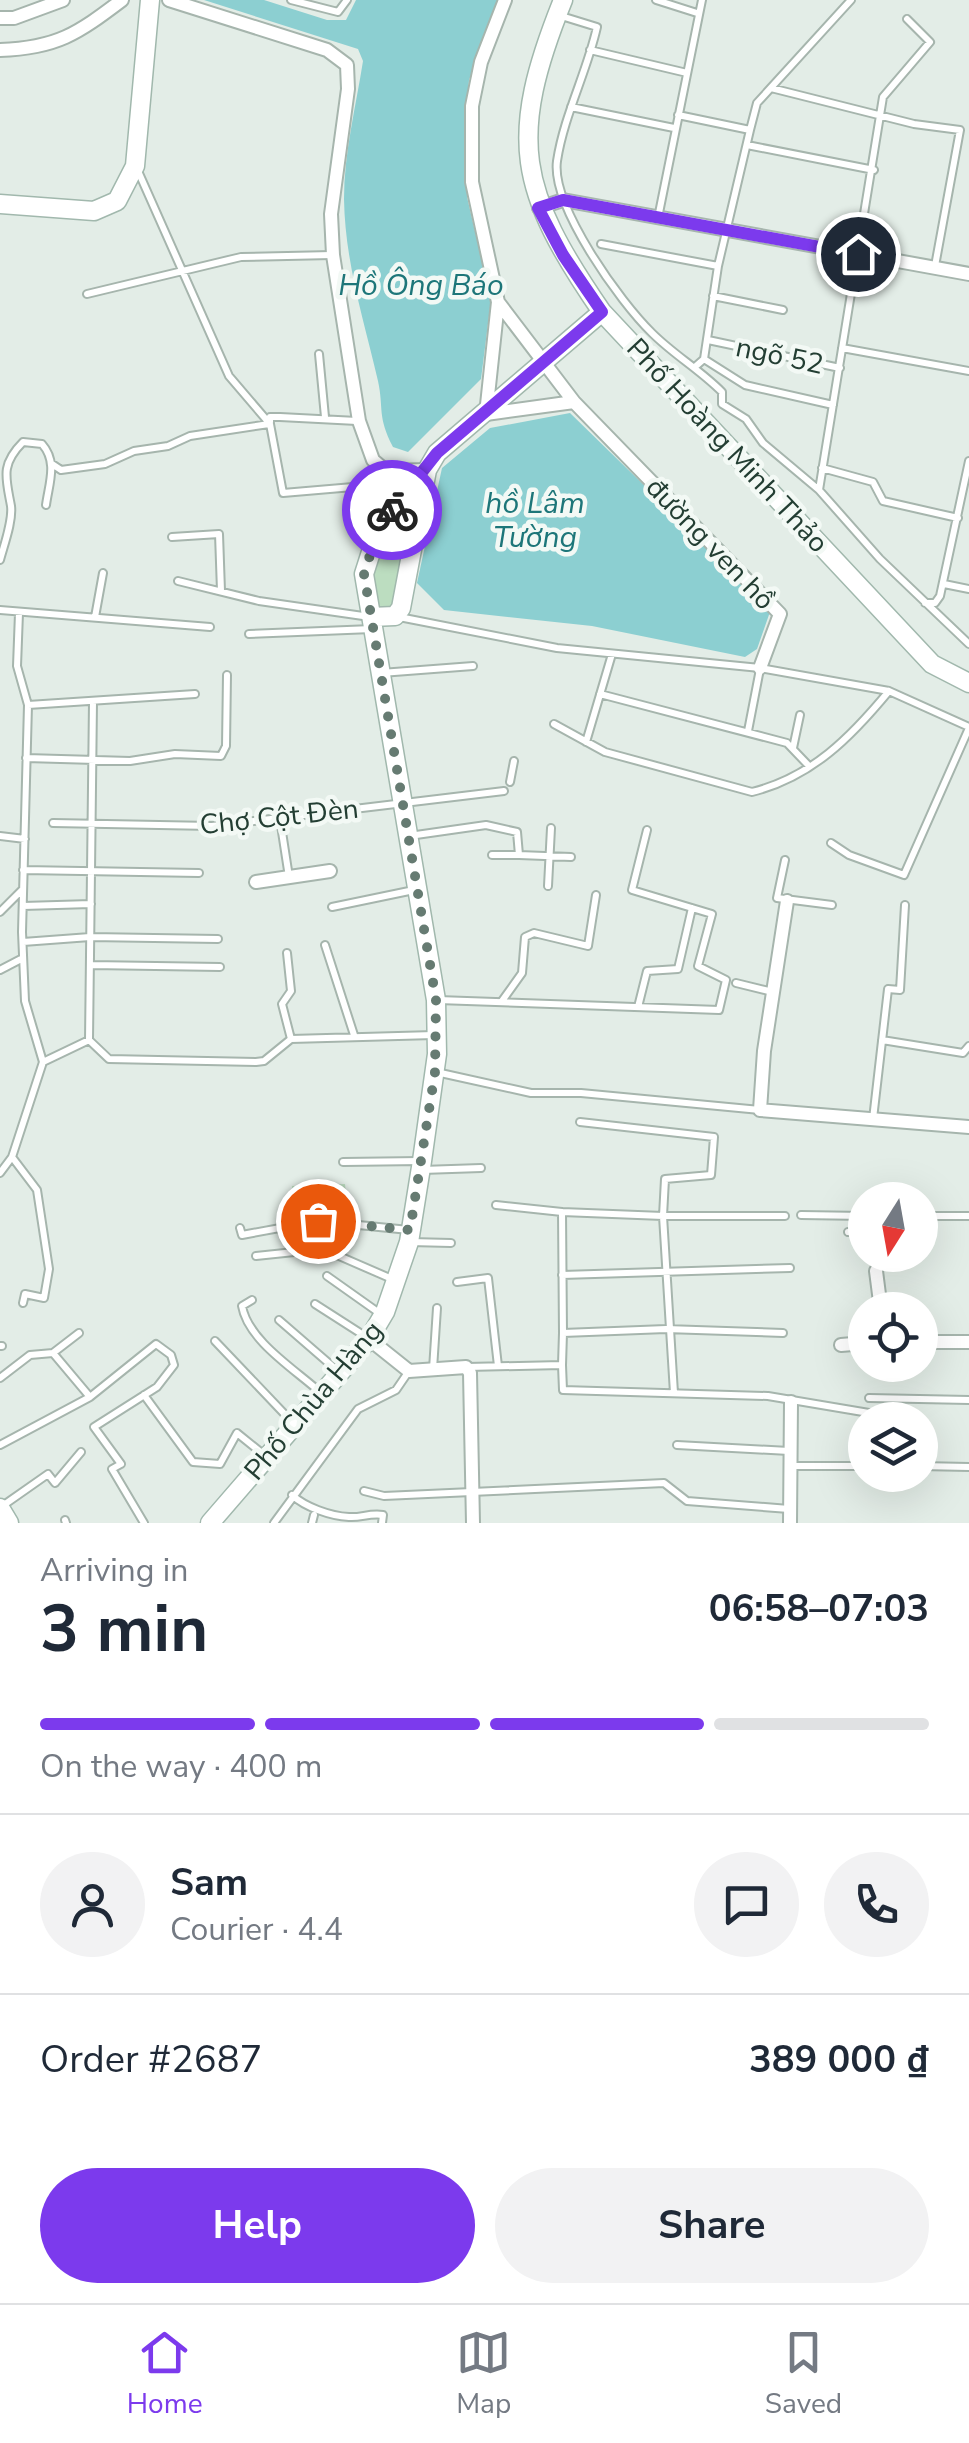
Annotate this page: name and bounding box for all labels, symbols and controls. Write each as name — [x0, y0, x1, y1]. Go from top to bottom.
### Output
pin — [816, 212, 901, 297]
icon: home — [831, 227, 886, 282]
water label: Hồ Ông Báo — [338, 265, 504, 306]
street label: ngõ 52 — [732, 328, 827, 384]
street label: Phố Hoàng Minh Thảo — [618, 330, 837, 561]
courier — [342, 460, 442, 560]
street label: đường ven hồ — [637, 469, 783, 618]
icon: bike — [365, 483, 420, 538]
water label: hồ Lâm Tường — [485, 483, 585, 558]
street label: Chợ Cột Đèn — [198, 790, 360, 844]
pin — [276, 1179, 361, 1264]
north arrow — [848, 1182, 938, 1272]
map controls — [848, 1182, 938, 1492]
icon: bag — [291, 1194, 346, 1249]
button: locate — [848, 1292, 938, 1382]
street label: Phố Chùa Hàng — [236, 1313, 392, 1488]
button: layers — [848, 1402, 938, 1492]
text: Arriving in — [40, 1549, 188, 1592]
text: 06:58–07:03 — [709, 1583, 929, 1634]
text: 3 min — [40, 1585, 208, 1674]
text: On the way · 400 m — [40, 1745, 322, 1788]
button: person — [40, 1852, 145, 1957]
button: chat — [694, 1852, 799, 1957]
button: phone — [824, 1852, 929, 1957]
text: Sam — [170, 1857, 248, 1908]
text: Courier · 4.4 — [170, 1908, 343, 1951]
text: Order #2687 — [40, 2034, 262, 2085]
text: 389 000 ₫ — [749, 2034, 929, 2085]
button: Help — [40, 2168, 475, 2283]
button: Share — [495, 2168, 929, 2283]
tab: Home — [127, 2325, 203, 2423]
tab: Map — [456, 2325, 511, 2423]
tab: Saved — [765, 2325, 842, 2423]

